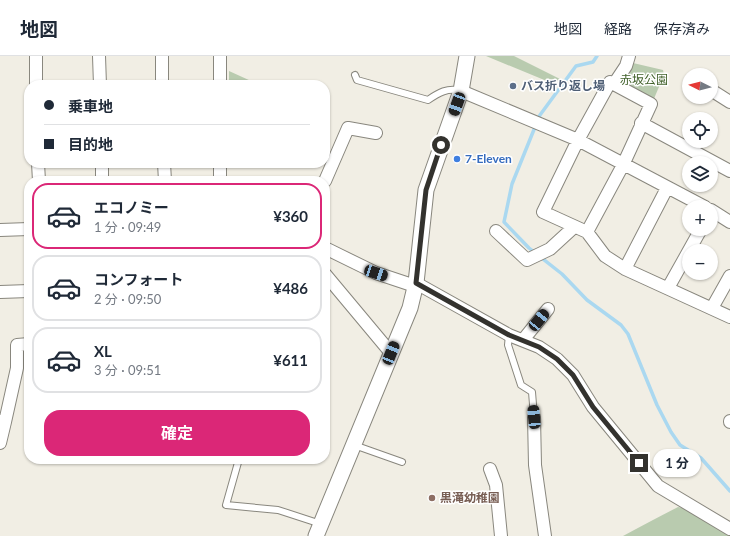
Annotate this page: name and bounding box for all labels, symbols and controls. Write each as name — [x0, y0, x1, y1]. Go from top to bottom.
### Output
text: 地図 — [20, 17, 58, 40]
text: 地図 — [554, 20, 582, 37]
text: 経路 — [604, 20, 632, 37]
text: 保存済み — [654, 20, 710, 37]
north arrow — [682, 68, 718, 104]
map controls — [682, 68, 718, 280]
park label: 赤坂公園 — [620, 72, 668, 87]
place label: バス折り返し場 — [521, 78, 605, 93]
marker: バス折り返し場 — [508, 81, 518, 91]
car — [447, 91, 467, 117]
text: 乗車地 — [68, 97, 113, 115]
button: locate — [682, 112, 718, 148]
text: 目的地 — [68, 135, 113, 153]
route start — [432, 136, 450, 154]
place label: 7-Eleven — [465, 151, 512, 166]
marker: 7-Eleven — [452, 154, 462, 164]
button: layers — [682, 156, 718, 192]
icon: car — [46, 198, 82, 234]
text: エコノミー — [94, 198, 169, 216]
button: + — [682, 200, 718, 236]
text: ¥360 — [273, 207, 308, 225]
text: 1 分 · 09:49 — [94, 219, 161, 235]
button: − — [682, 244, 718, 280]
car — [363, 264, 389, 282]
icon: car — [46, 270, 82, 306]
text: コンフォート — [94, 270, 184, 288]
text: ¥486 — [273, 279, 308, 297]
text: 2 分 · 09:50 — [94, 291, 161, 307]
car — [527, 307, 551, 333]
car — [381, 340, 401, 366]
icon: car — [46, 342, 82, 378]
text: XL — [94, 342, 112, 360]
text: ¥611 — [273, 351, 308, 369]
text: 3 分 · 09:51 — [94, 362, 161, 378]
car — [527, 405, 541, 429]
button: 確定 — [44, 410, 310, 456]
callout: 1 分 — [653, 449, 701, 477]
route end — [630, 454, 648, 472]
text: 1 分 — [665, 455, 689, 471]
place label: 黒滝幼稚園 — [440, 490, 500, 505]
marker: 黒滝幼稚園 — [427, 493, 437, 503]

